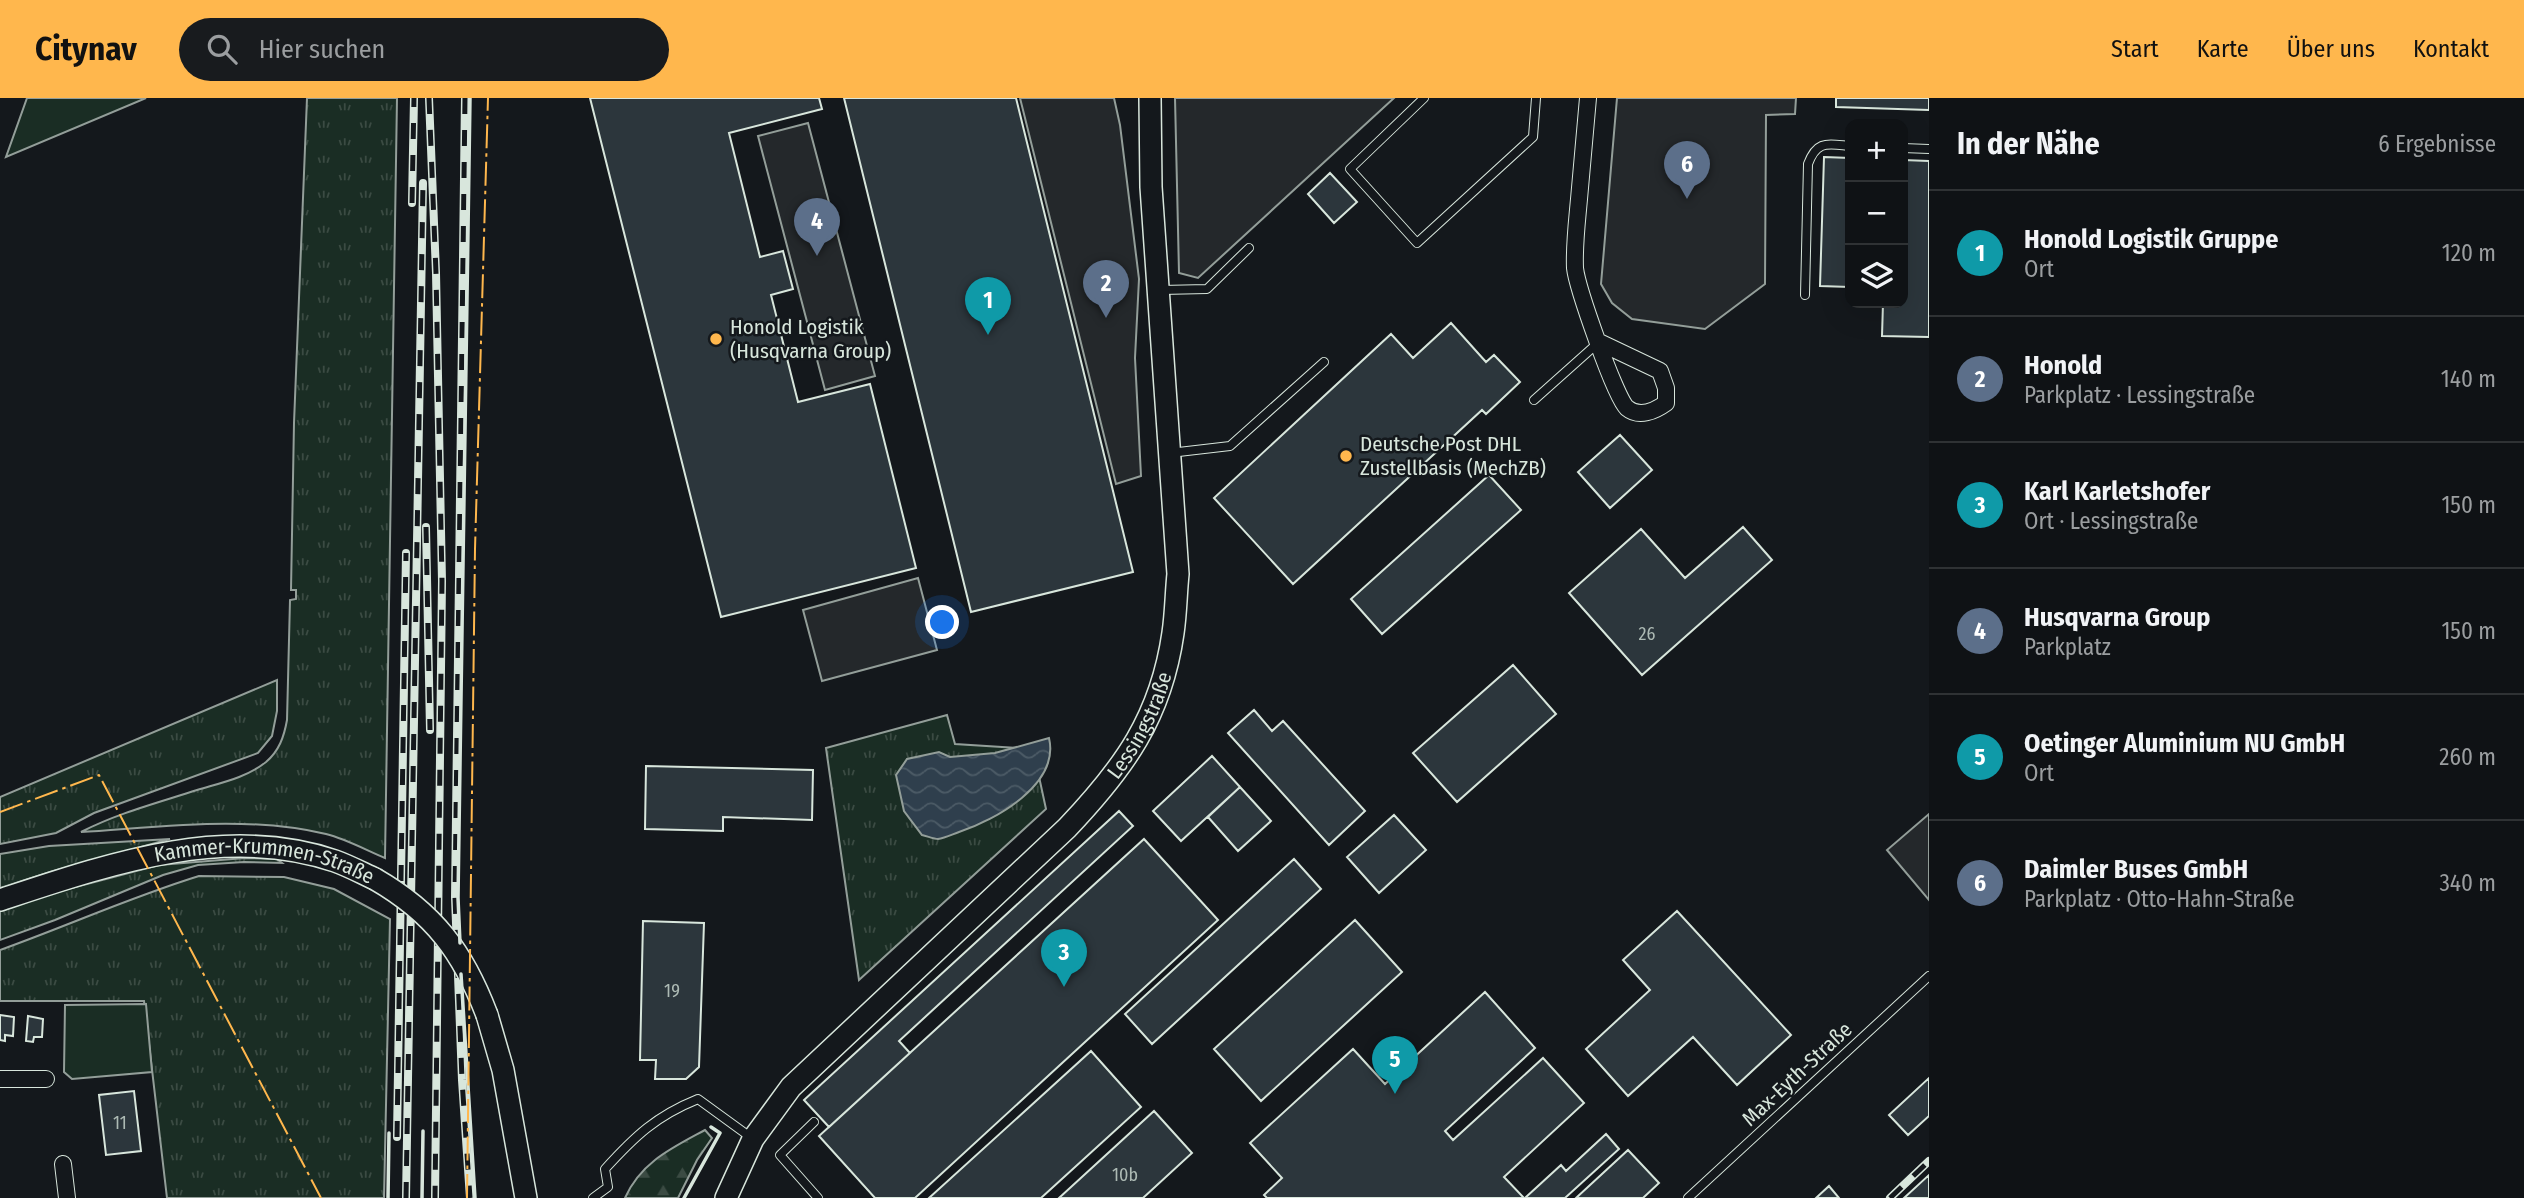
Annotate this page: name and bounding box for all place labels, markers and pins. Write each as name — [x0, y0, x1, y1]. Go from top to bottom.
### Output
pin: 6 — [1664, 141, 1710, 199]
pin: 4 — [794, 198, 840, 256]
pin: 2 — [1083, 260, 1129, 318]
pin: 1 — [965, 277, 1011, 335]
place label: Honold Logistik (Husqvarna Group) — [730, 314, 891, 364]
marker: Honold Logistik (Husqvarna Group) — [708, 331, 724, 347]
place label: Deutsche Post DHL Zustellbasis (MechZB) — [1360, 431, 1546, 481]
marker: Deutsche Post DHL Zustellbasis (MechZB) — [1338, 448, 1354, 464]
pin: 3 — [1041, 929, 1087, 987]
pin: 5 — [1372, 1036, 1418, 1094]

